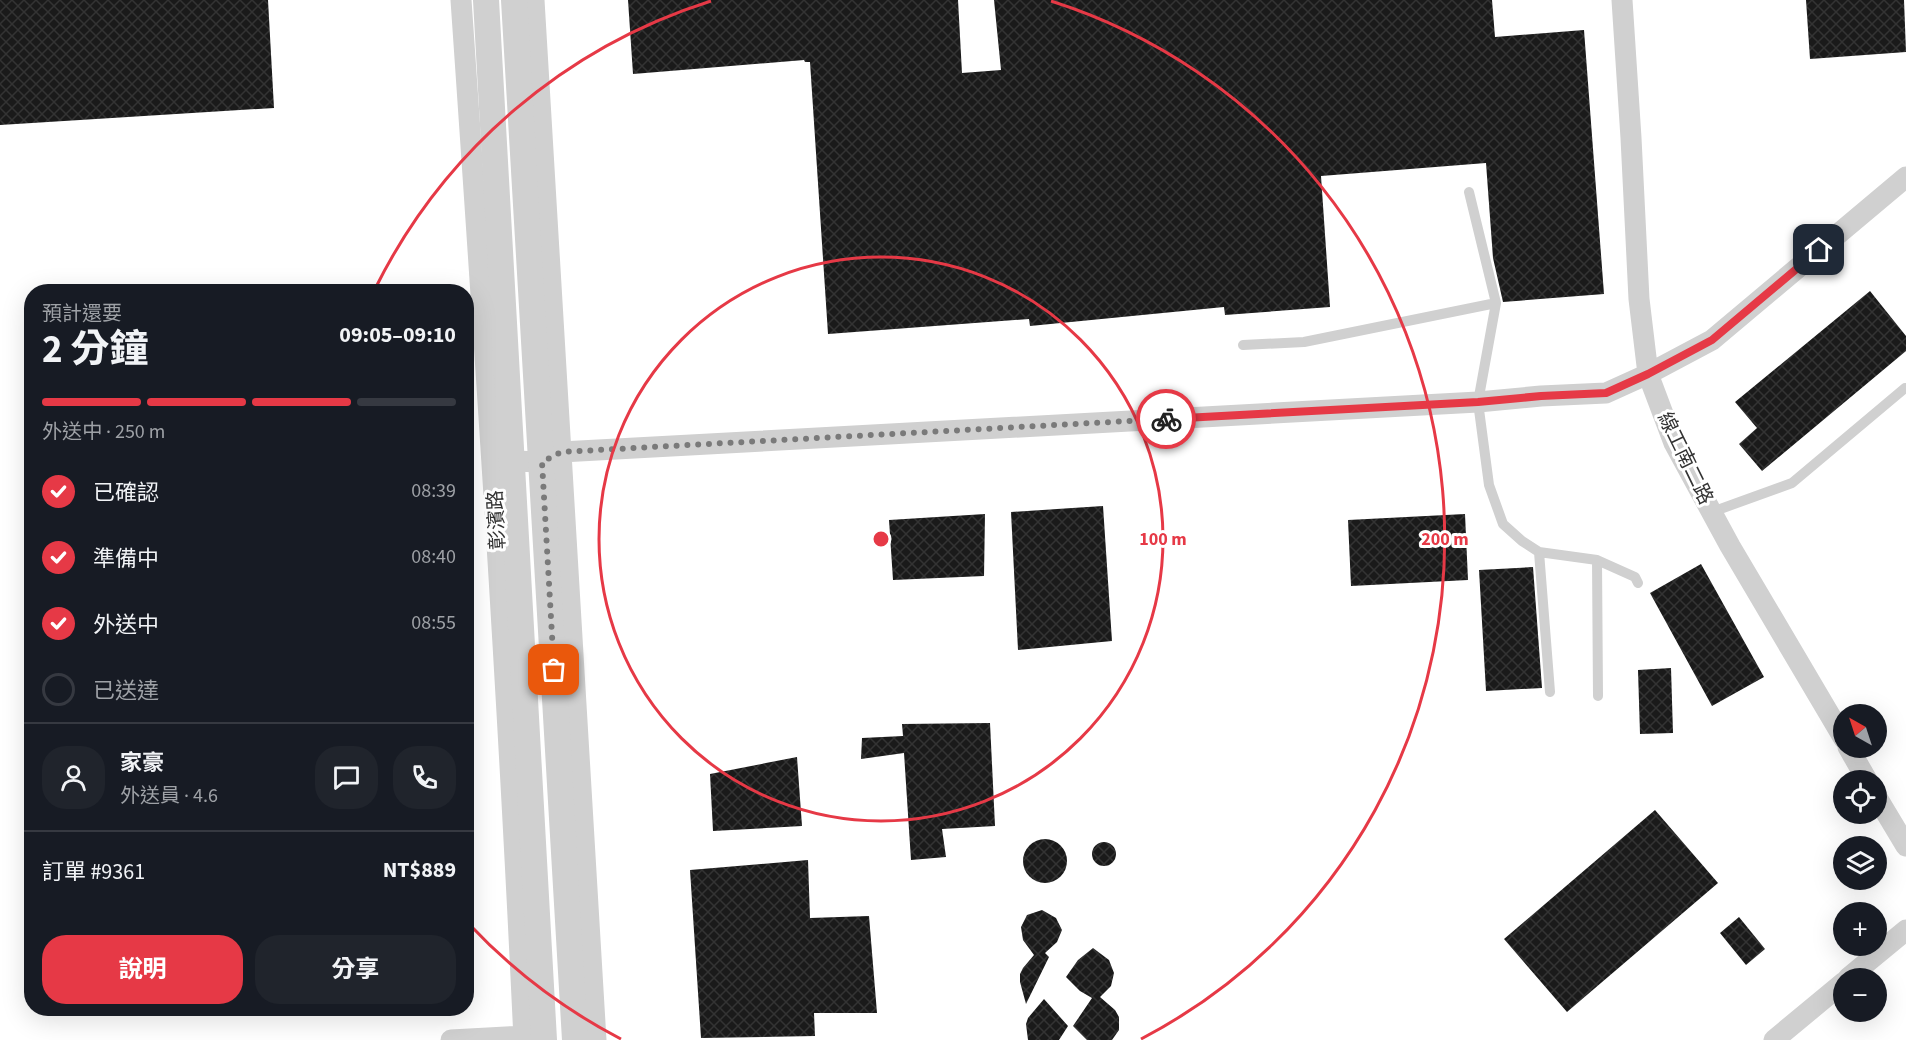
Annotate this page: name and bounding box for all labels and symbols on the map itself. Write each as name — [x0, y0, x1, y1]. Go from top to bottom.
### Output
pin — [1793, 224, 1844, 275]
courier — [1136, 389, 1196, 449]
street label: 線工南二路 — [1651, 407, 1720, 510]
street label: 彰濱路 — [481, 489, 513, 551]
text: 100 m — [1139, 527, 1187, 552]
text: 200 m — [1421, 527, 1469, 552]
centre of rings — [871, 529, 891, 549]
pin — [528, 644, 579, 695]
north arrow — [1833, 704, 1887, 758]

